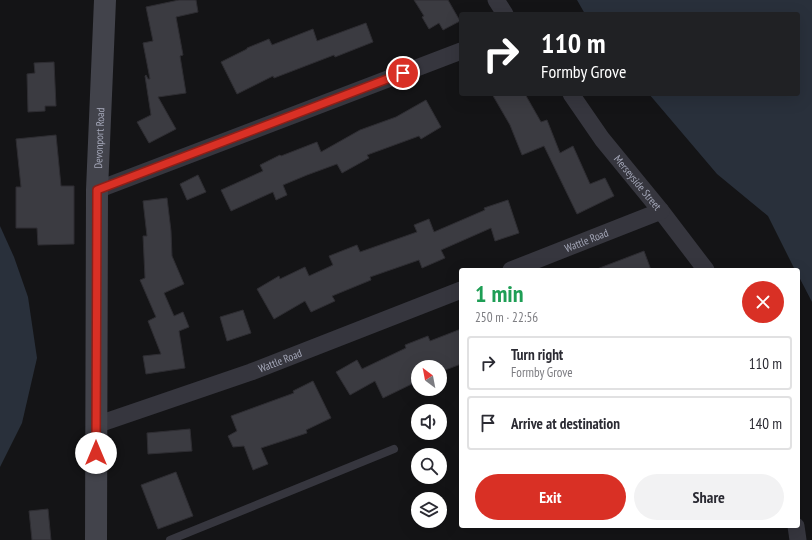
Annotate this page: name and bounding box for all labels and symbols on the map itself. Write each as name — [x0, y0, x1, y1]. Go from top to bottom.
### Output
pin — [386, 56, 420, 90]
street label: Devonport Road — [91, 107, 107, 169]
street label: Merseyside Street — [611, 152, 664, 213]
street label: Wattle Road — [563, 225, 610, 255]
street label: Wattle Road — [256, 346, 304, 375]
north arrow — [411, 360, 447, 396]
position arrow — [75, 432, 117, 474]

